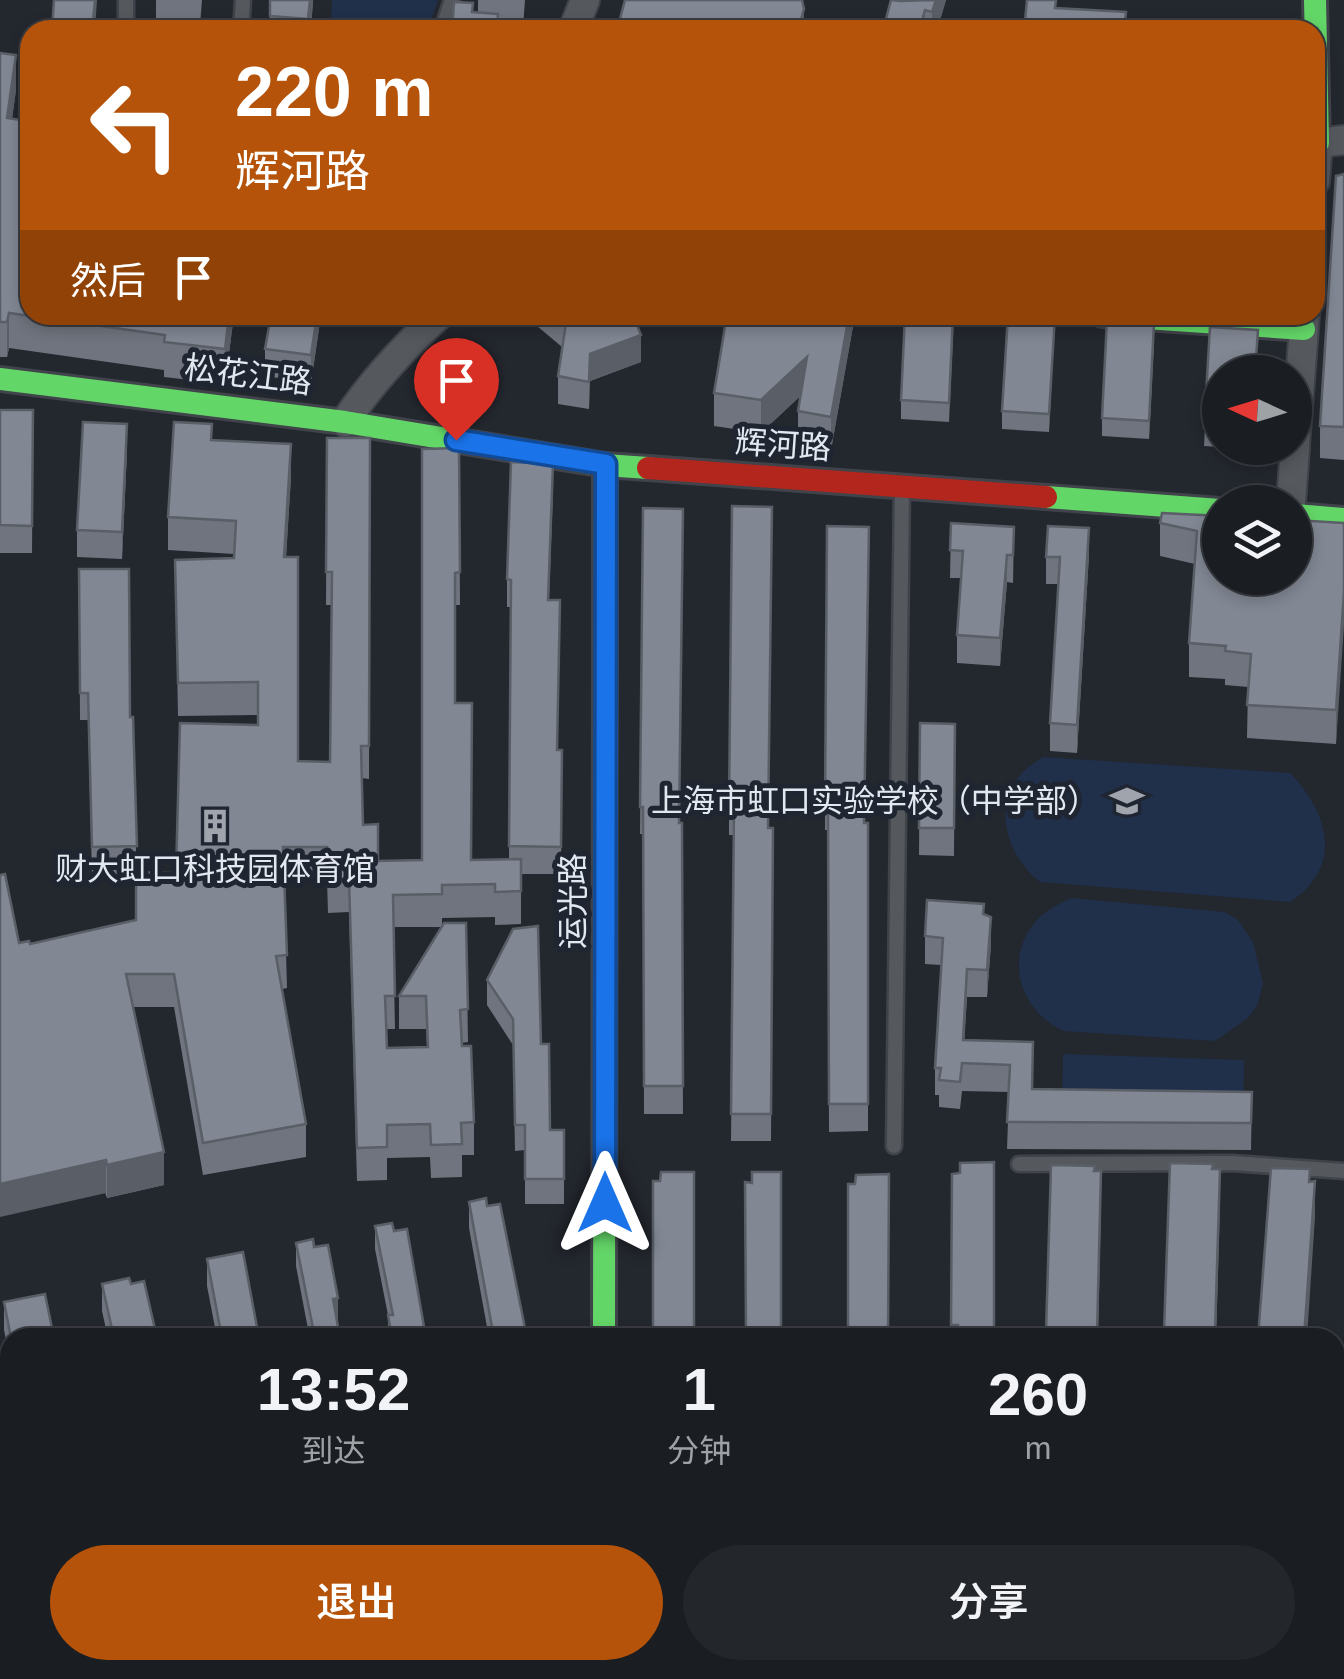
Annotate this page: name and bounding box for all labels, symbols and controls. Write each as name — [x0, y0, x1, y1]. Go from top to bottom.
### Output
text: 220 m — [235, 53, 433, 131]
icon: left — [70, 60, 200, 190]
text: 辉河路 — [235, 146, 370, 197]
icon: arrive — [166, 250, 221, 305]
text: 然后 — [70, 260, 146, 302]
pin — [414, 338, 499, 441]
street label: 松花江路 — [182, 349, 314, 401]
icon: arrive — [429, 353, 484, 408]
north arrow — [1202, 355, 1312, 465]
map controls — [1202, 355, 1312, 595]
street label: 辉河路 — [734, 424, 832, 466]
button: layers — [1202, 485, 1312, 595]
school or university icon: 上海市虹口实验学校（中学部） — [1108, 782, 1146, 820]
place label: 上海市虹口实验学校（中学部） — [651, 783, 1099, 819]
building icon: 财大虹口科技园体育馆 — [196, 807, 234, 845]
place label: 财大虹口科技园体育馆 — [55, 851, 375, 887]
street label: 运光路 — [555, 853, 591, 949]
position arrow — [553, 1151, 657, 1255]
text: 13:52 — [257, 1356, 410, 1423]
text: 1 — [682, 1356, 716, 1423]
text: 260 — [988, 1361, 1088, 1428]
text: m — [1025, 1430, 1051, 1466]
text: 到达 — [302, 1433, 366, 1469]
text: 分钟 — [667, 1433, 731, 1469]
button: 退出 — [50, 1545, 663, 1660]
button: 分享 — [683, 1545, 1295, 1660]

